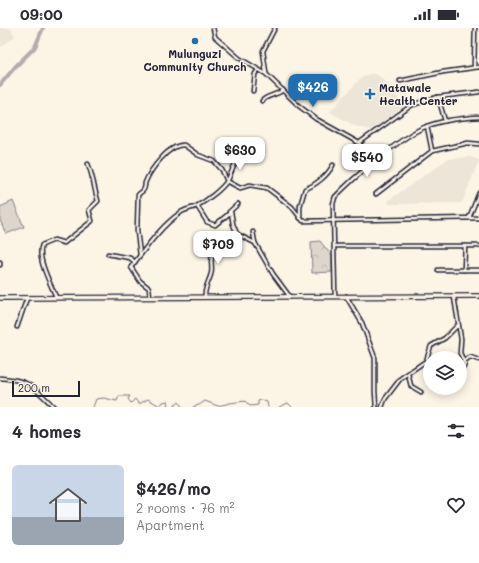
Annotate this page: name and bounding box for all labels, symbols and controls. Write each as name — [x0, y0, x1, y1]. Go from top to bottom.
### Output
text: 09:00 — [20, 4, 63, 24]
marker: Mulunguzi Community Church — [190, 36, 200, 46]
place label: Mulunguzi Community Church — [143, 46, 247, 74]
pin: $426 — [289, 74, 337, 108]
text: $426 — [297, 78, 329, 95]
place label: Matawale Health Center — [379, 80, 458, 108]
marker: Matawale Health Center — [364, 88, 376, 100]
pin: $630 — [216, 137, 264, 171]
text: $630 — [224, 141, 256, 158]
pin: $540 — [343, 144, 391, 178]
text: $540 — [351, 148, 383, 165]
pin: $709 — [194, 231, 242, 265]
text: $709 — [202, 235, 234, 252]
map controls — [423, 351, 467, 395]
button: layers — [423, 351, 467, 395]
scale bar — [12, 379, 80, 398]
text: 200 m — [18, 380, 50, 395]
text: 4 homes — [12, 420, 81, 442]
icon: filters — [445, 420, 467, 442]
text: $426/mo — [136, 477, 211, 499]
icon: home — [44, 481, 92, 529]
icon: heart — [445, 494, 467, 516]
text: 2 rooms · 76 m² — [136, 499, 235, 516]
text: Apartment — [136, 516, 205, 533]

